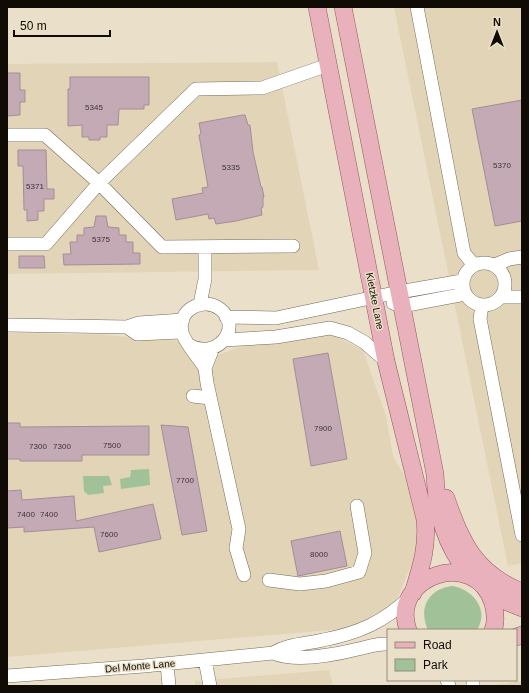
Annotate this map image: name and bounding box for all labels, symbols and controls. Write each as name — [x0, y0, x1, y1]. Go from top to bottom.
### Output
scale bar — [14, 12, 110, 38]
north arrow — [477, 12, 517, 52]
text: N — [493, 16, 501, 28]
text: 50 m — [20, 19, 47, 33]
house number: 5345 — [85, 103, 103, 112]
house number: 5370 — [493, 161, 511, 170]
house number: 5335 — [222, 163, 240, 172]
house number: 5371 — [26, 182, 44, 191]
house number: 5375 — [92, 235, 110, 244]
street label: Kietzke Lane — [364, 272, 386, 331]
house number: 7900 — [314, 424, 332, 433]
house number: 7500 — [103, 441, 121, 450]
house number: 7300 — [29, 442, 47, 451]
house number: 7300 — [53, 442, 71, 451]
house number: 7700 — [176, 476, 194, 485]
house number: 7400 — [17, 510, 35, 519]
house number: 7400 — [40, 510, 58, 519]
house number: 7600 — [100, 530, 118, 539]
house number: 8000 — [310, 550, 328, 559]
legend — [387, 629, 517, 681]
text: Road — [423, 638, 452, 652]
street label: Del Monte Lane — [104, 657, 176, 675]
text: Park — [423, 658, 449, 672]

